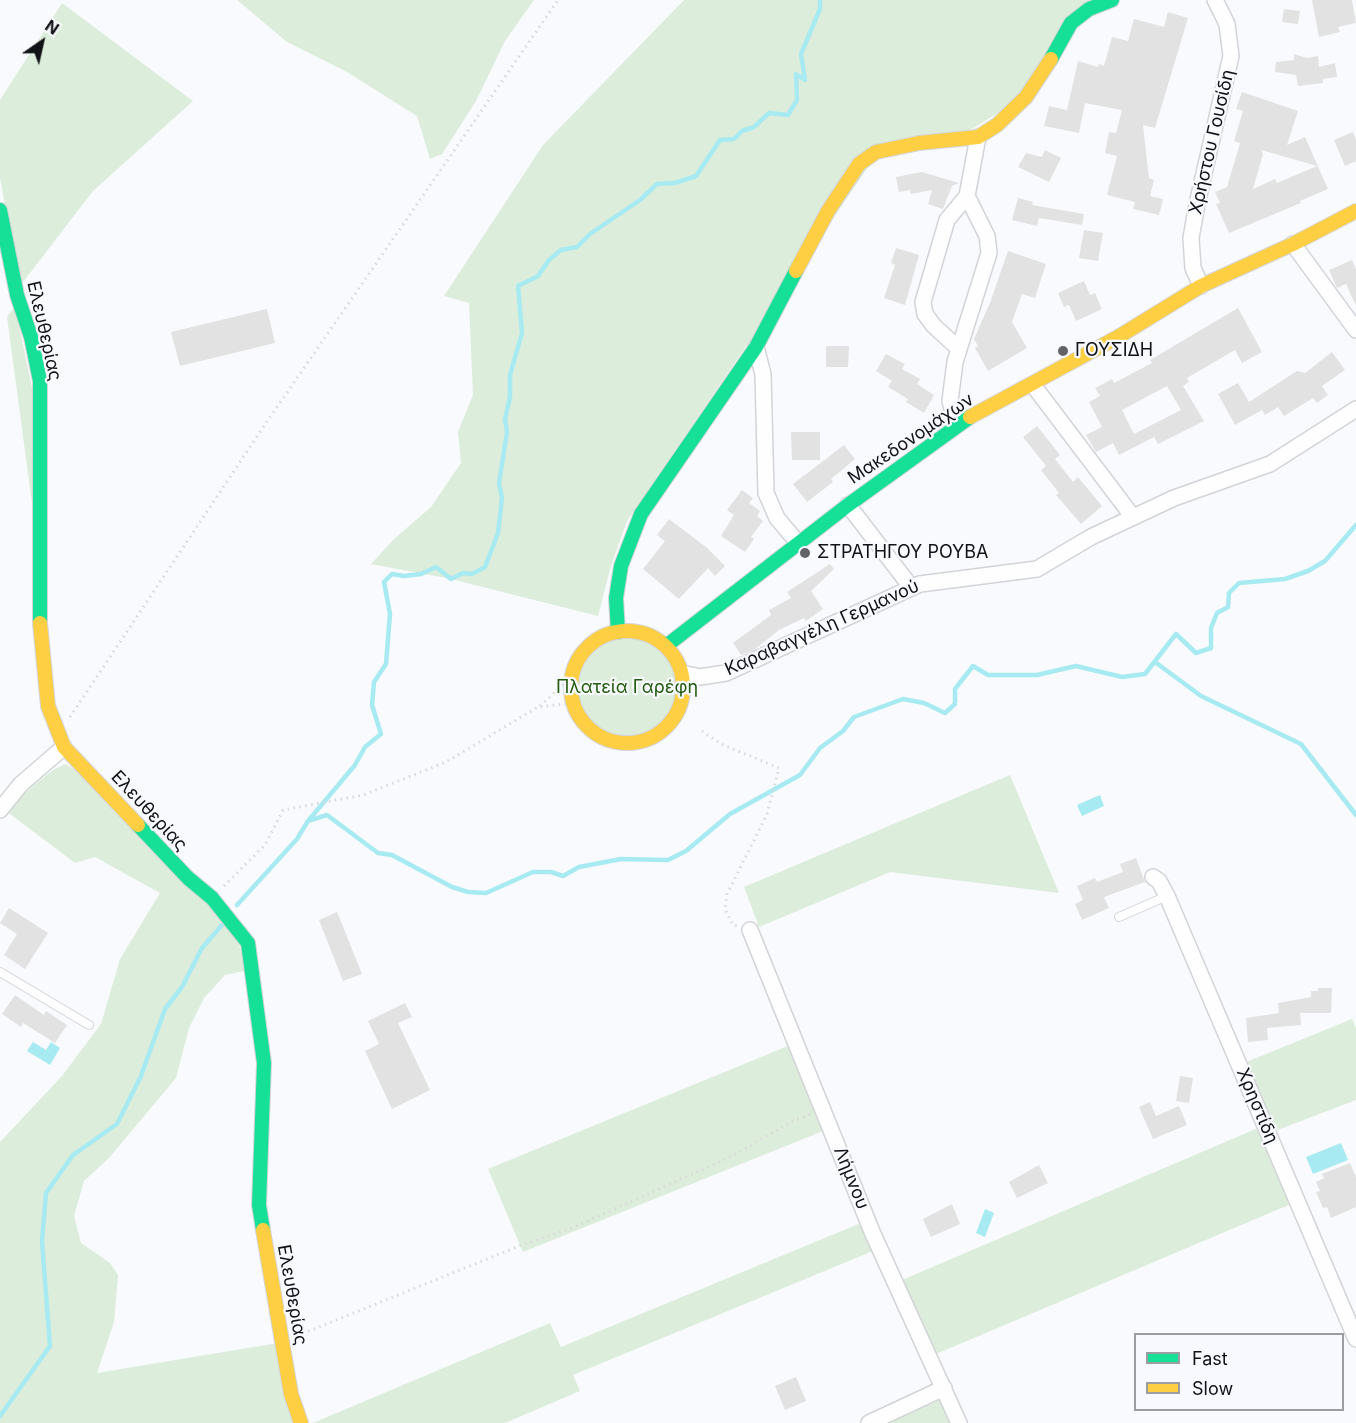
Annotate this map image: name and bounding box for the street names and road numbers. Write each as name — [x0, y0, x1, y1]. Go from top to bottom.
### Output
street label: Χρήστου Γουσίδη — [1185, 68, 1239, 216]
street label: Ελευθερίας — [22, 279, 66, 383]
street label: Μακεδονομάχων — [844, 389, 978, 489]
street label: Καραβαγγέλη Γερμανού — [722, 575, 922, 681]
street label: Ελευθερίας — [106, 766, 192, 856]
street label: Χρηστίδη — [1231, 1065, 1283, 1147]
street label: Λήμνου — [829, 1144, 873, 1212]
street label: Ελευθερίας — [273, 1243, 311, 1347]

